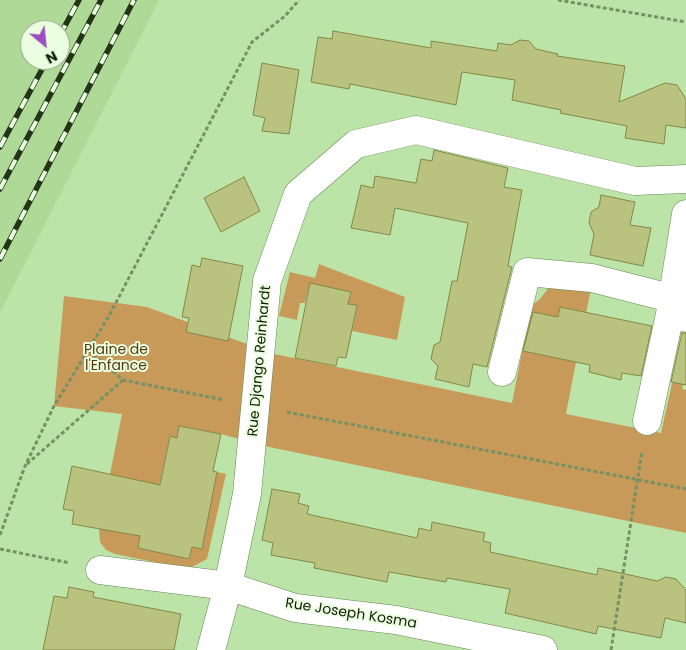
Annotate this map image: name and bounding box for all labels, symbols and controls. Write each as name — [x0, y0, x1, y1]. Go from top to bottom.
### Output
north arrow — [20, 20, 70, 70]
text: N — [42, 46, 61, 69]
street label: Rue Django Reinhardt — [245, 285, 275, 437]
park label: Plaine de l'Enfance — [84, 342, 148, 374]
street label: Rue Joseph Kosma — [284, 595, 418, 633]

